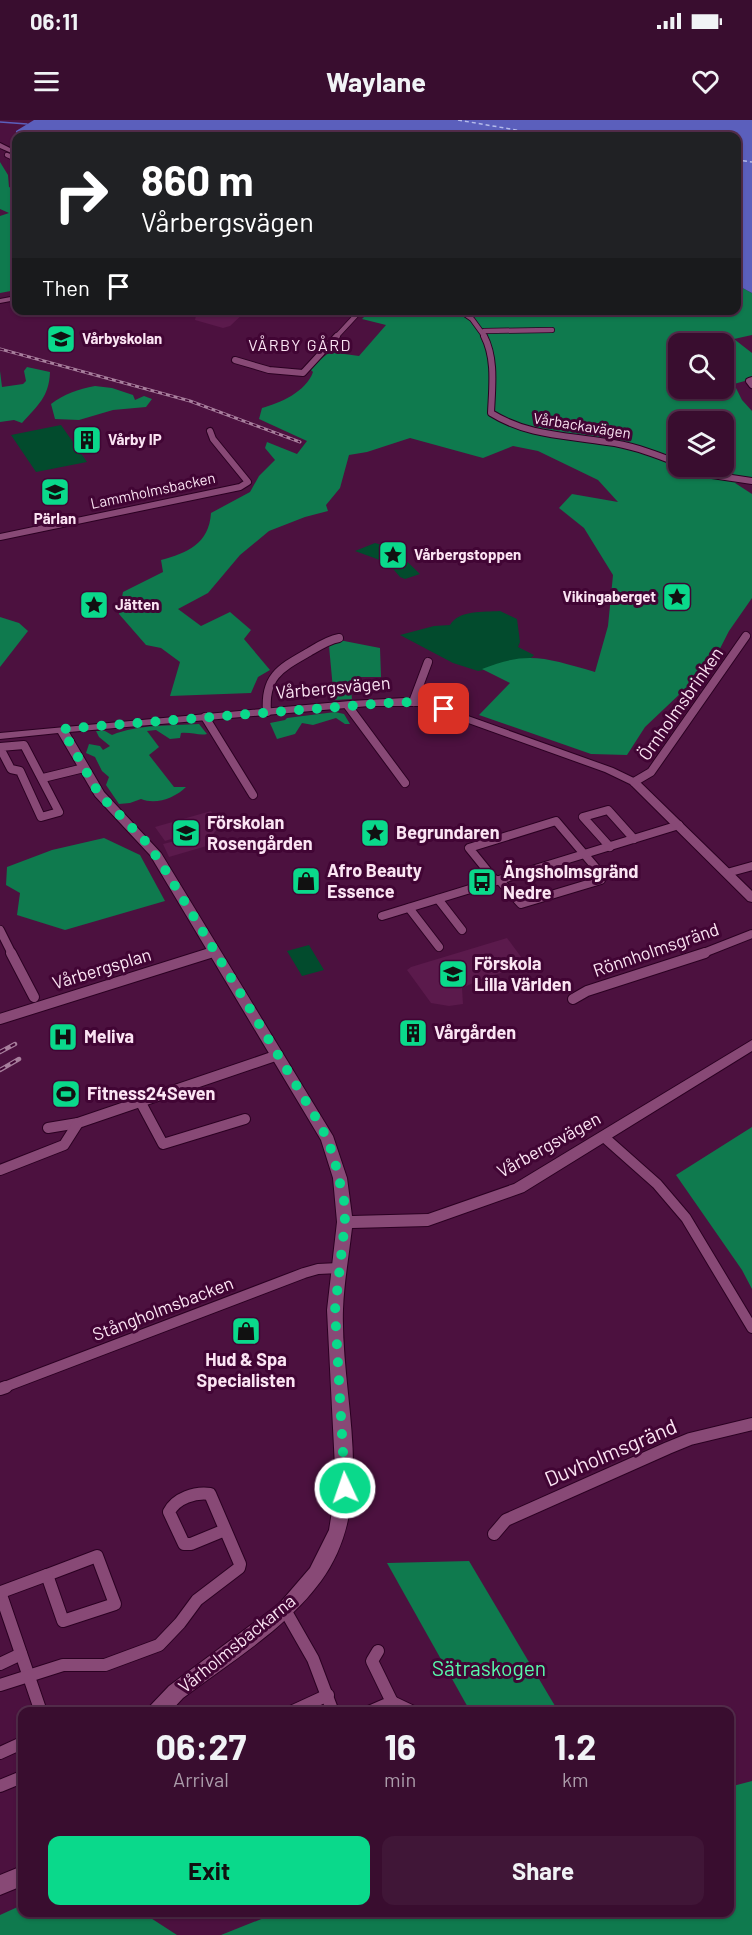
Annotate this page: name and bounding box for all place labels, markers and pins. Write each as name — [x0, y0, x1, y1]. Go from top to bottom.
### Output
school or university icon: Vårbyskolan — [45, 323, 77, 355]
place label: Vårbyskolan — [82, 329, 162, 347]
building icon: Vårby IP — [71, 424, 103, 456]
place label: Vårby IP — [108, 430, 162, 448]
school or university icon: Pärlan — [39, 476, 71, 508]
place label: Pärlan — [34, 509, 76, 527]
place icon: Vårbergstoppen — [377, 539, 409, 571]
place label: Vårbergstoppen — [414, 545, 521, 563]
place icon: Vikingaberget — [661, 581, 693, 613]
place label: Vikingaberget — [562, 587, 656, 605]
place icon: Jätten — [78, 589, 110, 621]
place label: Jätten — [115, 595, 159, 613]
pin — [418, 683, 469, 734]
place label: Förskolan Rosengården — [207, 811, 313, 854]
school or university icon: Förskolan Rosengården — [170, 817, 202, 849]
place icon: Begrundaren — [359, 817, 391, 849]
place label: Begrundaren — [396, 821, 500, 843]
place label: Afro Beauty Essence — [327, 859, 422, 902]
place label: Ängsholmsgränd Nedre — [503, 860, 638, 903]
shop icon: Afro Beauty Essence — [290, 865, 322, 897]
bus stop icon: Ängsholmsgränd Nedre — [466, 866, 498, 898]
place label: Förskola Lilla Världen — [474, 952, 572, 995]
school or university icon: Förskola Lilla Världen — [437, 958, 469, 990]
building icon: Vårgården — [397, 1017, 429, 1049]
hospital icon: Meliva — [47, 1021, 79, 1053]
place label: Vårgården — [434, 1021, 516, 1043]
place label: Meliva — [84, 1025, 134, 1047]
sports icon: Fitness24Seven — [50, 1078, 82, 1110]
place label: Fitness24Seven — [87, 1082, 215, 1104]
shop icon: Hud & Spa Specialisten — [230, 1315, 262, 1347]
place label: Hud & Spa Specialisten — [197, 1348, 295, 1391]

